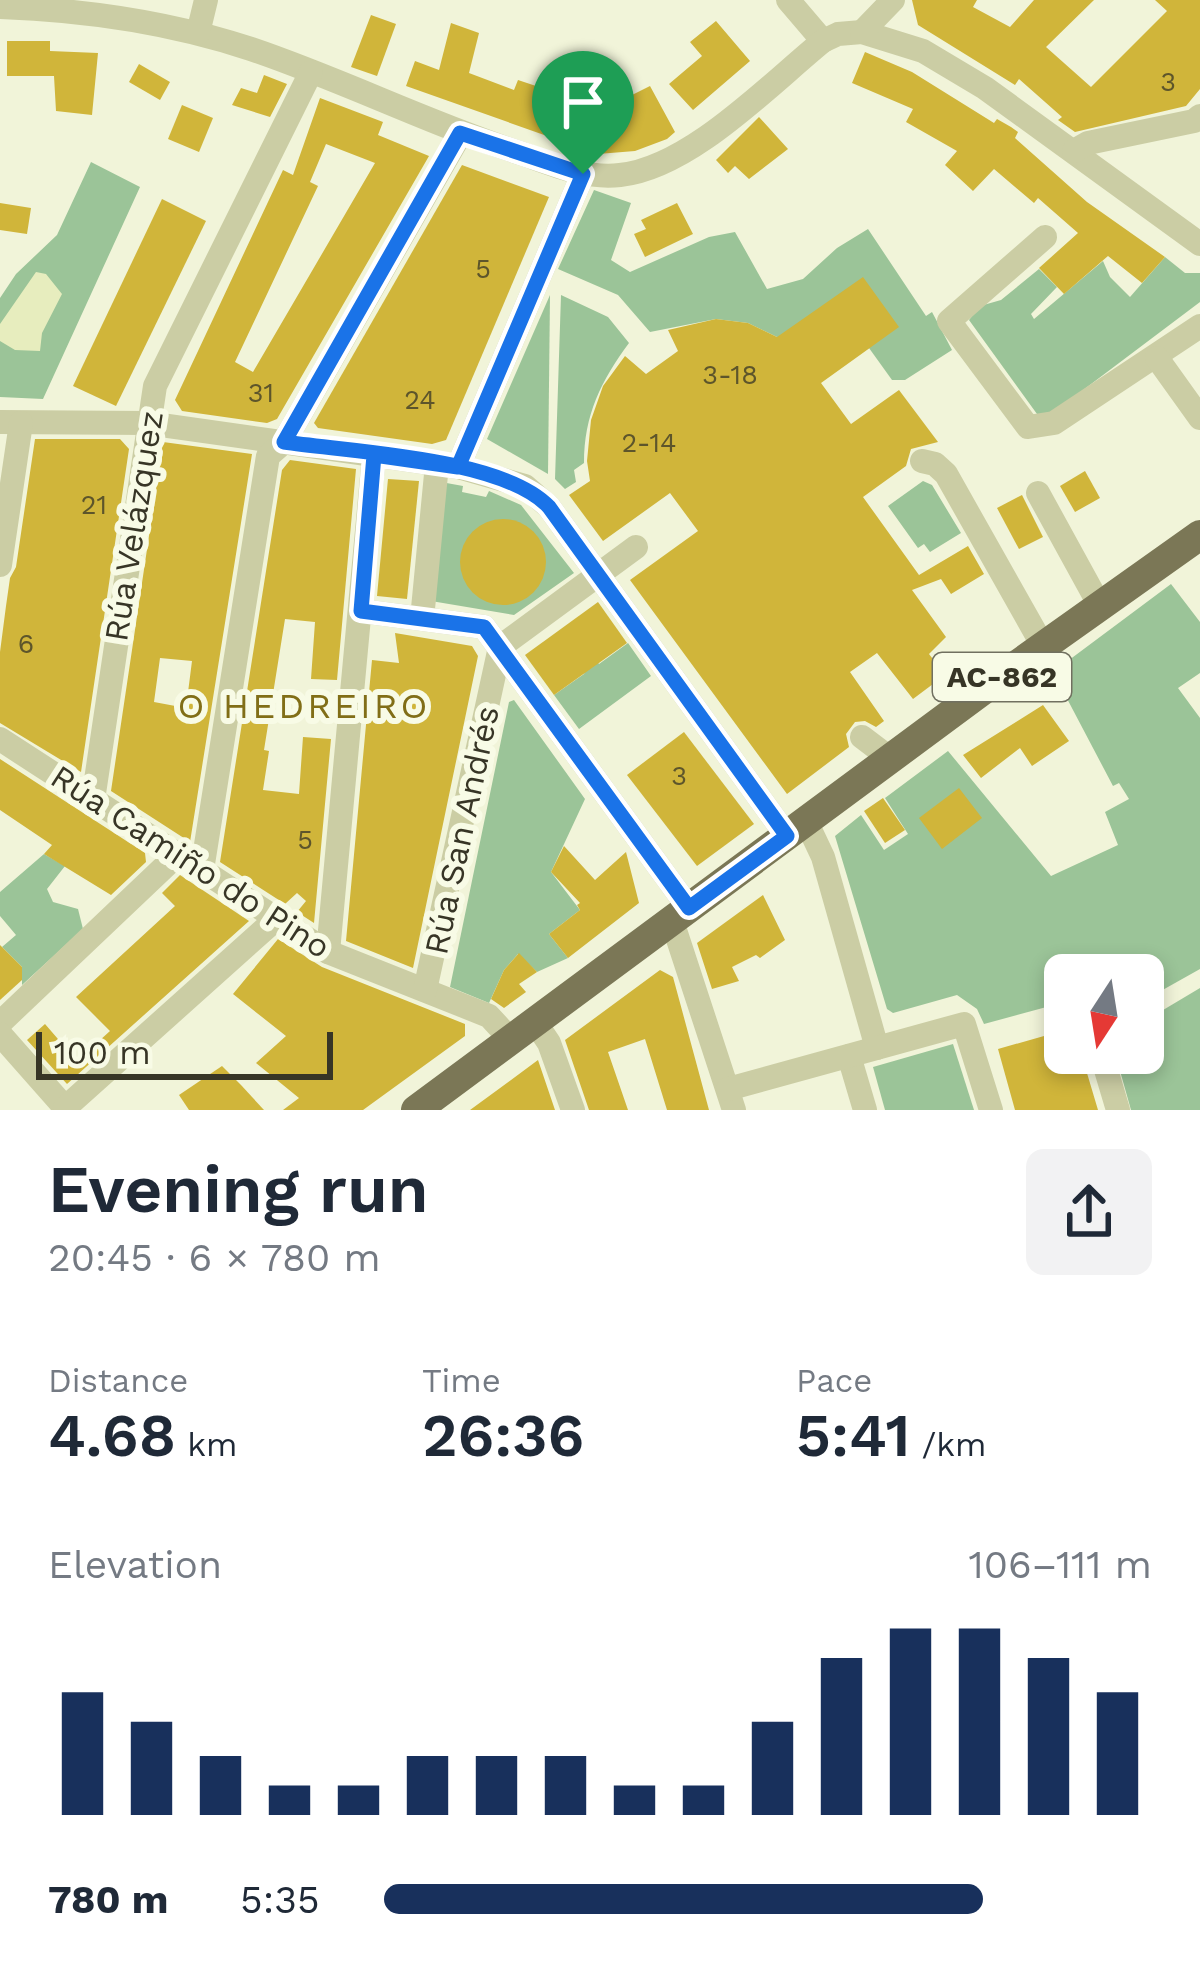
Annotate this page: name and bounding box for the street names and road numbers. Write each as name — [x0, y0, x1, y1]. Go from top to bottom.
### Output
street label: Rúa Velázquez — [96, 408, 171, 644]
road number: AC-862 — [933, 653, 1071, 701]
street label: Rúa San Andrés — [416, 702, 507, 958]
street label: Rúa Camiño do Pino — [44, 757, 338, 966]

